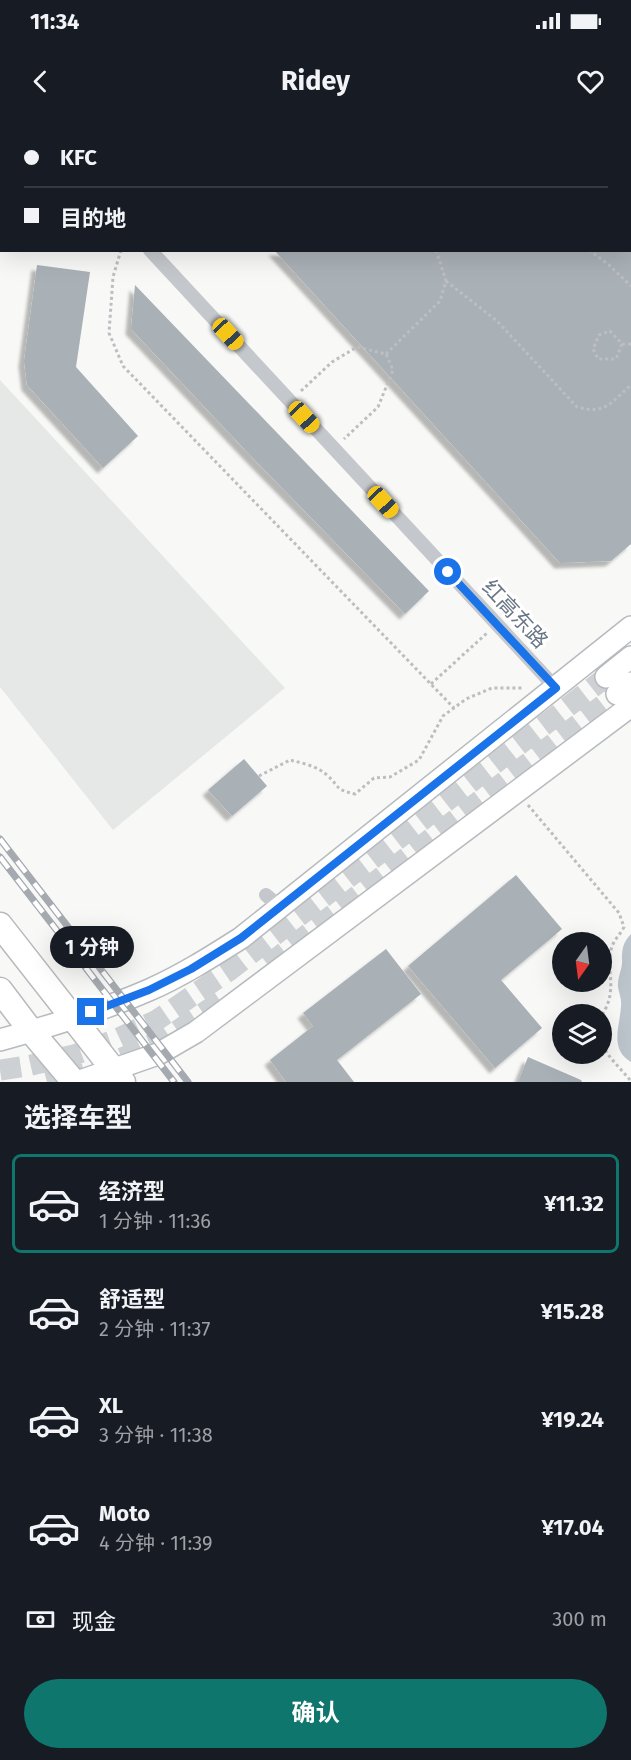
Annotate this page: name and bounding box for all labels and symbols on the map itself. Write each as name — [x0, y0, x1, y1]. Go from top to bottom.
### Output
car — [209, 315, 247, 353]
car — [285, 398, 323, 436]
car — [364, 483, 402, 521]
route start — [434, 558, 461, 585]
street label: 红高东路 — [477, 574, 553, 654]
callout: 1 分钟 — [49, 925, 133, 967]
north arrow — [552, 932, 612, 992]
route end — [77, 998, 104, 1025]

